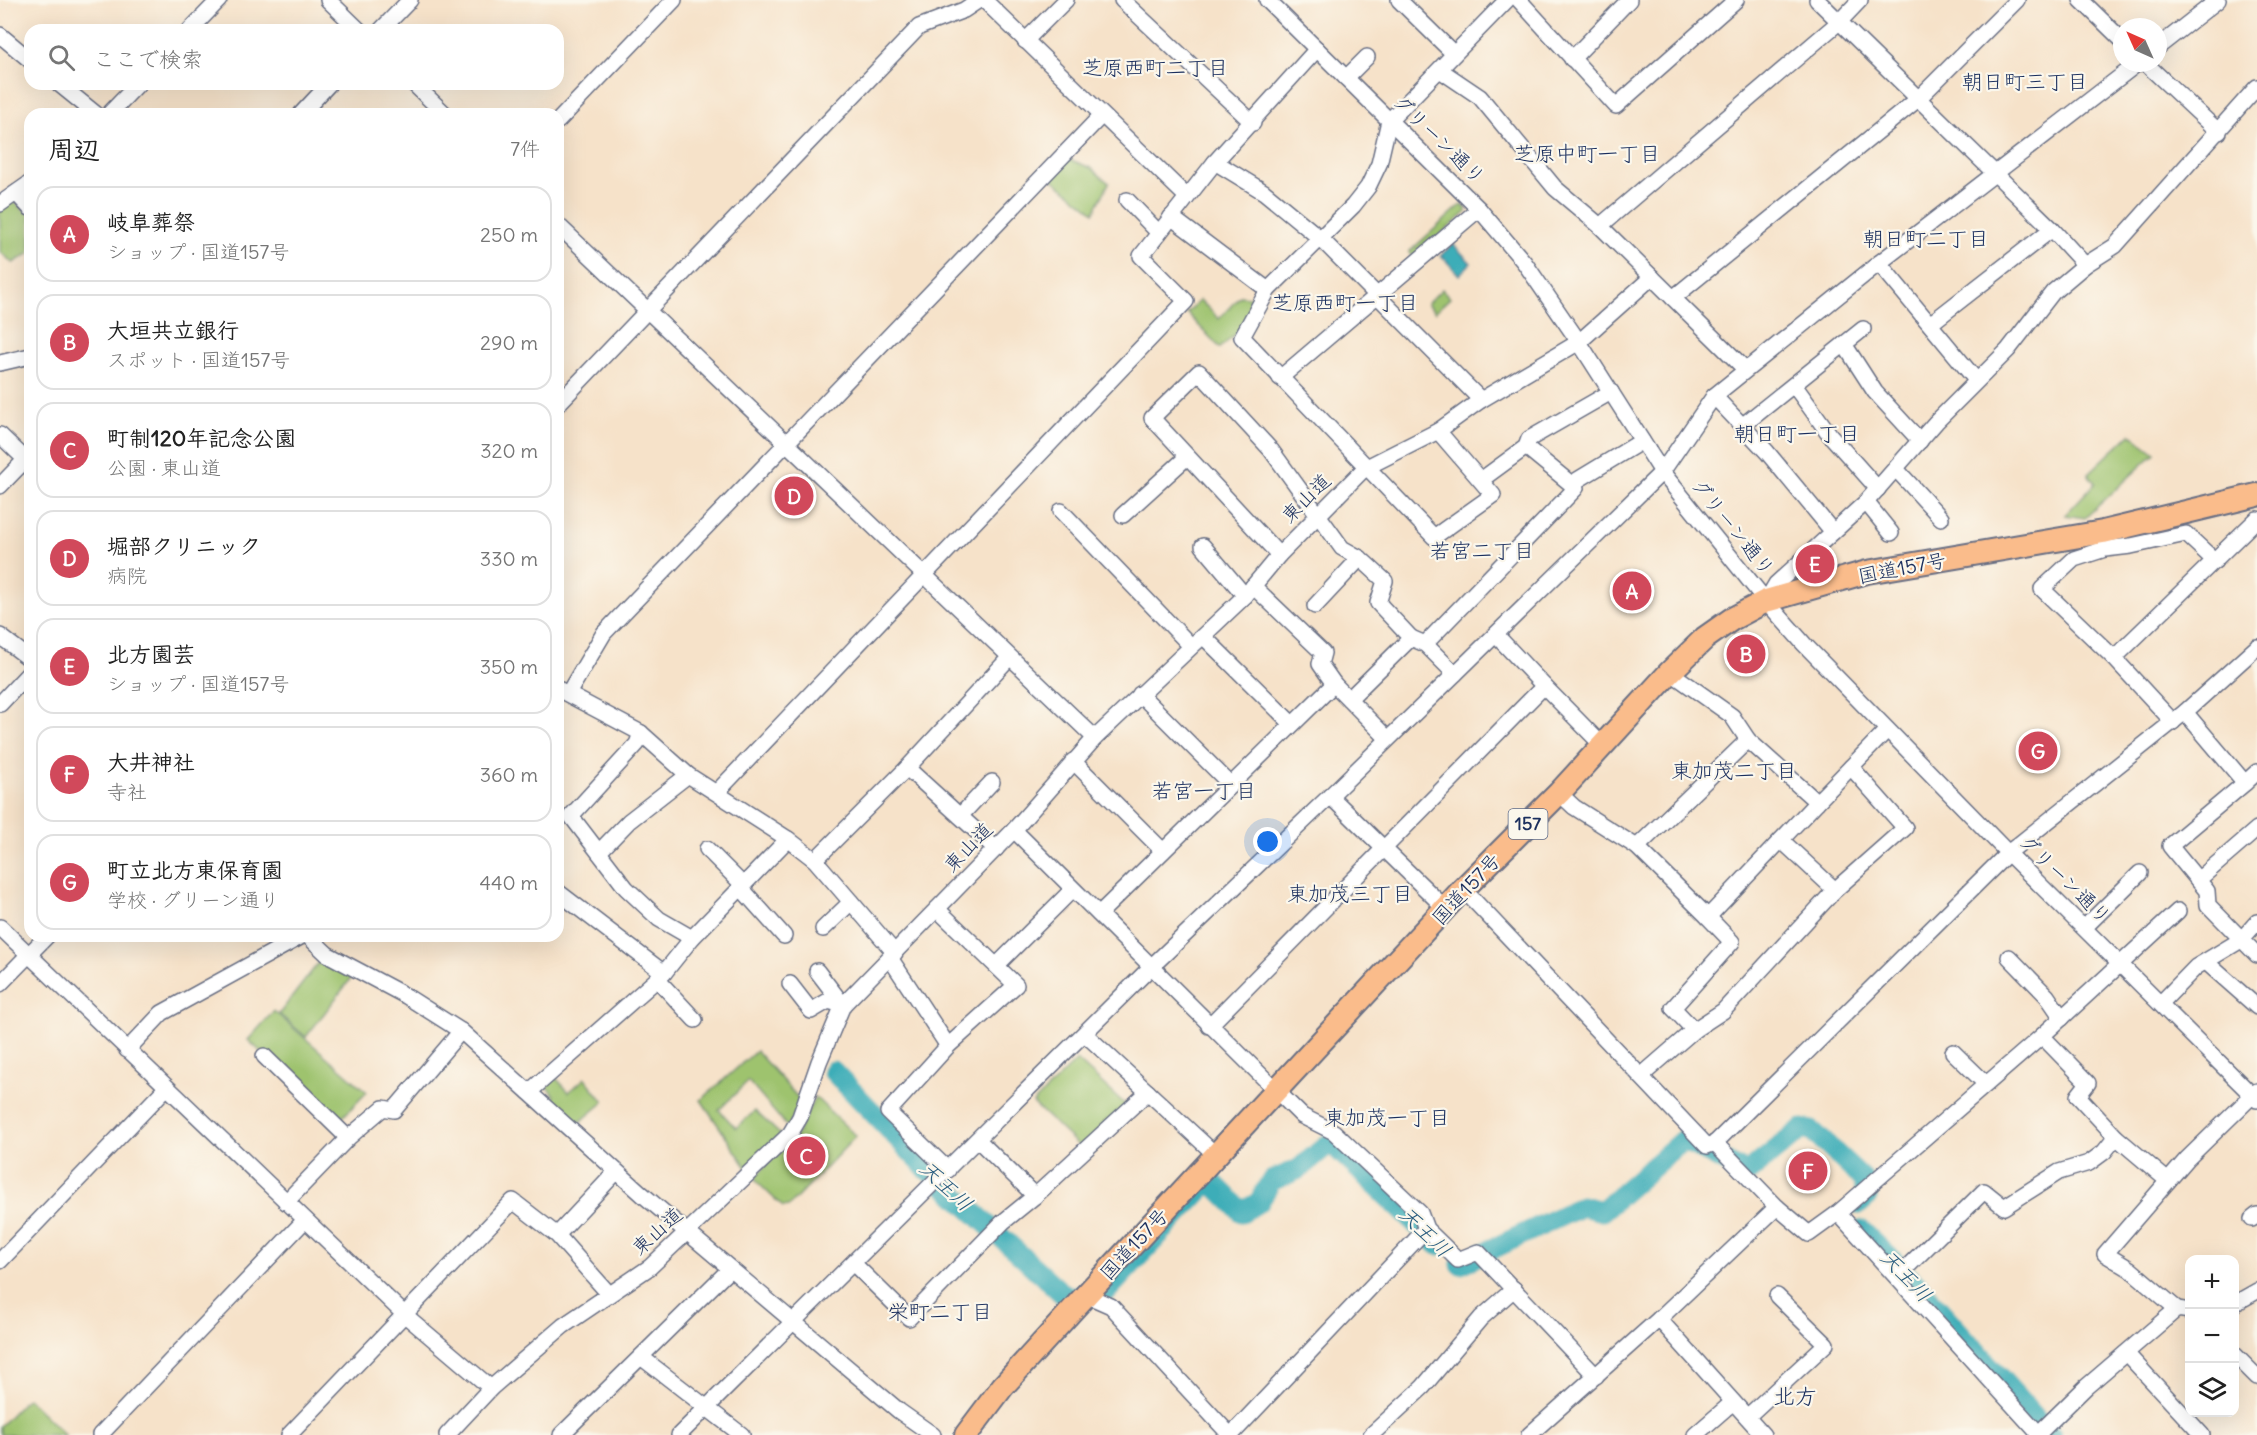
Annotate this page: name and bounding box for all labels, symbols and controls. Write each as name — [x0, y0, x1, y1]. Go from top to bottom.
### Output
north arrow — [2113, 18, 2167, 72]
search box — [24, 24, 564, 90]
icon: search — [45, 41, 78, 74]
text: ここで検索 — [93, 45, 203, 73]
district label: 芝原西町二丁目 — [1082, 54, 1229, 81]
district label: 朝日町三丁目 — [1962, 68, 2088, 95]
street label: グリーン通り — [1388, 88, 1491, 189]
text: 周辺 — [48, 133, 100, 166]
text: 7件 — [510, 136, 540, 161]
district label: 芝原中町一丁目 — [1514, 140, 1661, 167]
text: 岐阜葬祭 — [107, 208, 195, 236]
text: A — [63, 222, 76, 247]
text: 250 m — [480, 222, 538, 247]
district label: 朝日町二丁目 — [1863, 225, 1989, 252]
text: ショップ · 国道157号 — [107, 239, 289, 264]
district label: 芝原西町一丁目 — [1272, 289, 1419, 316]
text: 大垣共立銀行 — [107, 316, 239, 344]
text: B — [63, 330, 76, 355]
text: 290 m — [480, 330, 538, 355]
text: スポット · 国道157号 — [107, 347, 290, 372]
district label: 朝日町一丁目 — [1734, 420, 1860, 447]
text: 町制120年記念公園 — [107, 424, 296, 452]
text: C — [63, 438, 76, 463]
text: 320 m — [480, 438, 538, 463]
text: 公園 · 東山道 — [107, 455, 221, 480]
street label: 東山道 — [1276, 468, 1336, 528]
street label: グリーン通り — [1686, 473, 1780, 581]
pin: D — [774, 474, 814, 518]
text: 堀部クリニック — [107, 532, 261, 560]
district label: 若宮二丁目 — [1430, 537, 1535, 564]
pin: E — [1796, 542, 1834, 586]
text: D — [62, 546, 77, 571]
text: 330 m — [480, 546, 538, 571]
street label: 国道157号 — [1856, 547, 1948, 588]
text: 病院 — [107, 563, 147, 588]
pin: A — [1612, 568, 1652, 614]
pin: B — [1726, 632, 1766, 676]
text: 北方園芸 — [107, 640, 195, 668]
text: E — [64, 654, 75, 679]
text: 350 m — [480, 654, 538, 679]
text: ショップ · 国道157号 — [107, 671, 289, 696]
pin: G — [2018, 728, 2058, 774]
text: 大井神社 — [107, 748, 195, 776]
district label: 東加茂二丁目 — [1671, 757, 1797, 784]
text: F — [64, 762, 75, 787]
text: 360 m — [480, 762, 538, 787]
district label: 若宮一丁目 — [1152, 777, 1257, 804]
text: 寺社 — [107, 779, 147, 804]
road number: 157 — [1508, 809, 1547, 839]
street label: 東山道 — [938, 816, 997, 877]
your location — [1253, 827, 1282, 856]
street label: グリーン通り — [2014, 828, 2117, 929]
street label: 国道157号 — [1426, 847, 1505, 930]
text: 町立北方東保育園 — [107, 856, 283, 884]
text: G — [62, 870, 77, 895]
text: 440 m — [479, 870, 538, 895]
district label: 東加茂三丁目 — [1287, 880, 1413, 907]
text: 学校 · グリーン通り — [107, 887, 280, 912]
district label: 東加茂一丁目 — [1324, 1104, 1450, 1131]
pin: C — [786, 1134, 826, 1178]
pin: F — [1788, 1148, 1828, 1194]
water label: 天王川 — [914, 1154, 979, 1217]
water label: 天王川 — [1393, 1200, 1457, 1263]
street label: 東山道 — [626, 1201, 687, 1260]
street label: 国道157号 — [1094, 1202, 1173, 1285]
water label: 天王川 — [1875, 1244, 1938, 1308]
map controls — [2185, 1255, 2239, 1417]
button: + — [2185, 1255, 2239, 1309]
district label: 栄町二丁目 — [888, 1298, 993, 1325]
button: − — [2185, 1309, 2239, 1363]
button: layers — [2185, 1363, 2239, 1417]
district label: 北方 — [1773, 1382, 1817, 1410]

